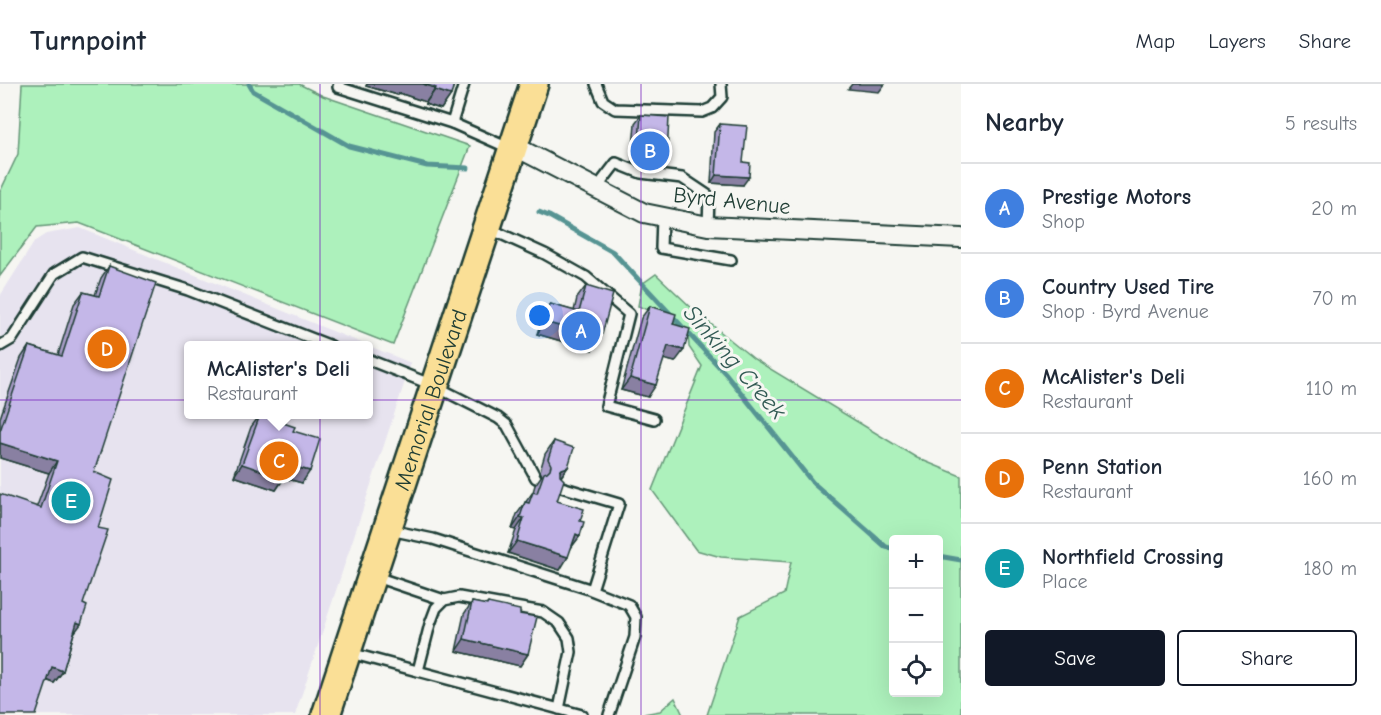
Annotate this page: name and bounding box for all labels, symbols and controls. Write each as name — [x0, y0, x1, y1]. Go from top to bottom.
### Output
text: Turnpoint — [30, 25, 146, 57]
text: Map — [1136, 29, 1175, 53]
text: Layers — [1208, 29, 1266, 53]
text: Share — [1299, 29, 1351, 53]
text: Nearby — [985, 108, 1064, 138]
text: 5 results — [1285, 112, 1357, 135]
pin: B — [630, 128, 670, 174]
street label: Byrd Avenue — [672, 182, 792, 220]
text: Prestige Motors — [1042, 184, 1191, 210]
text: A — [999, 197, 1010, 220]
text: 20 m — [1311, 197, 1357, 220]
text: Shop — [1042, 210, 1085, 233]
text: Country Used Tire — [1042, 274, 1214, 300]
text: B — [998, 287, 1011, 310]
text: 70 m — [1312, 287, 1357, 310]
water label: Sinking Creek — [678, 299, 792, 425]
text: Shop · Byrd Avenue — [1042, 300, 1209, 323]
your location — [525, 301, 554, 330]
street label: Memorial Boulevard — [389, 306, 473, 494]
pin: A — [562, 308, 600, 354]
pin: D — [88, 326, 126, 372]
popup — [184, 341, 373, 419]
text: McAlister's Deli — [207, 356, 350, 382]
text: McAlister's Deli — [1042, 364, 1185, 390]
text: C — [998, 377, 1011, 400]
text: 110 m — [1306, 377, 1357, 400]
text: Restaurant — [207, 382, 297, 405]
text: Restaurant — [1042, 390, 1132, 413]
pin: C — [260, 438, 298, 484]
text: Penn Station — [1042, 454, 1162, 480]
text: D — [998, 467, 1011, 490]
text: 160 m — [1303, 467, 1357, 490]
pin: E — [52, 478, 90, 524]
text: Restaurant — [1042, 480, 1132, 503]
map controls — [889, 535, 943, 697]
button: + — [889, 535, 943, 589]
text: Northfield Crossing — [1042, 544, 1224, 570]
text: E — [999, 557, 1010, 580]
text: 180 m — [1303, 557, 1357, 580]
text: Place — [1042, 570, 1088, 593]
button: − — [889, 589, 943, 643]
button: Save — [985, 630, 1165, 686]
button: Share — [1177, 630, 1357, 686]
button: locate — [889, 643, 943, 697]

